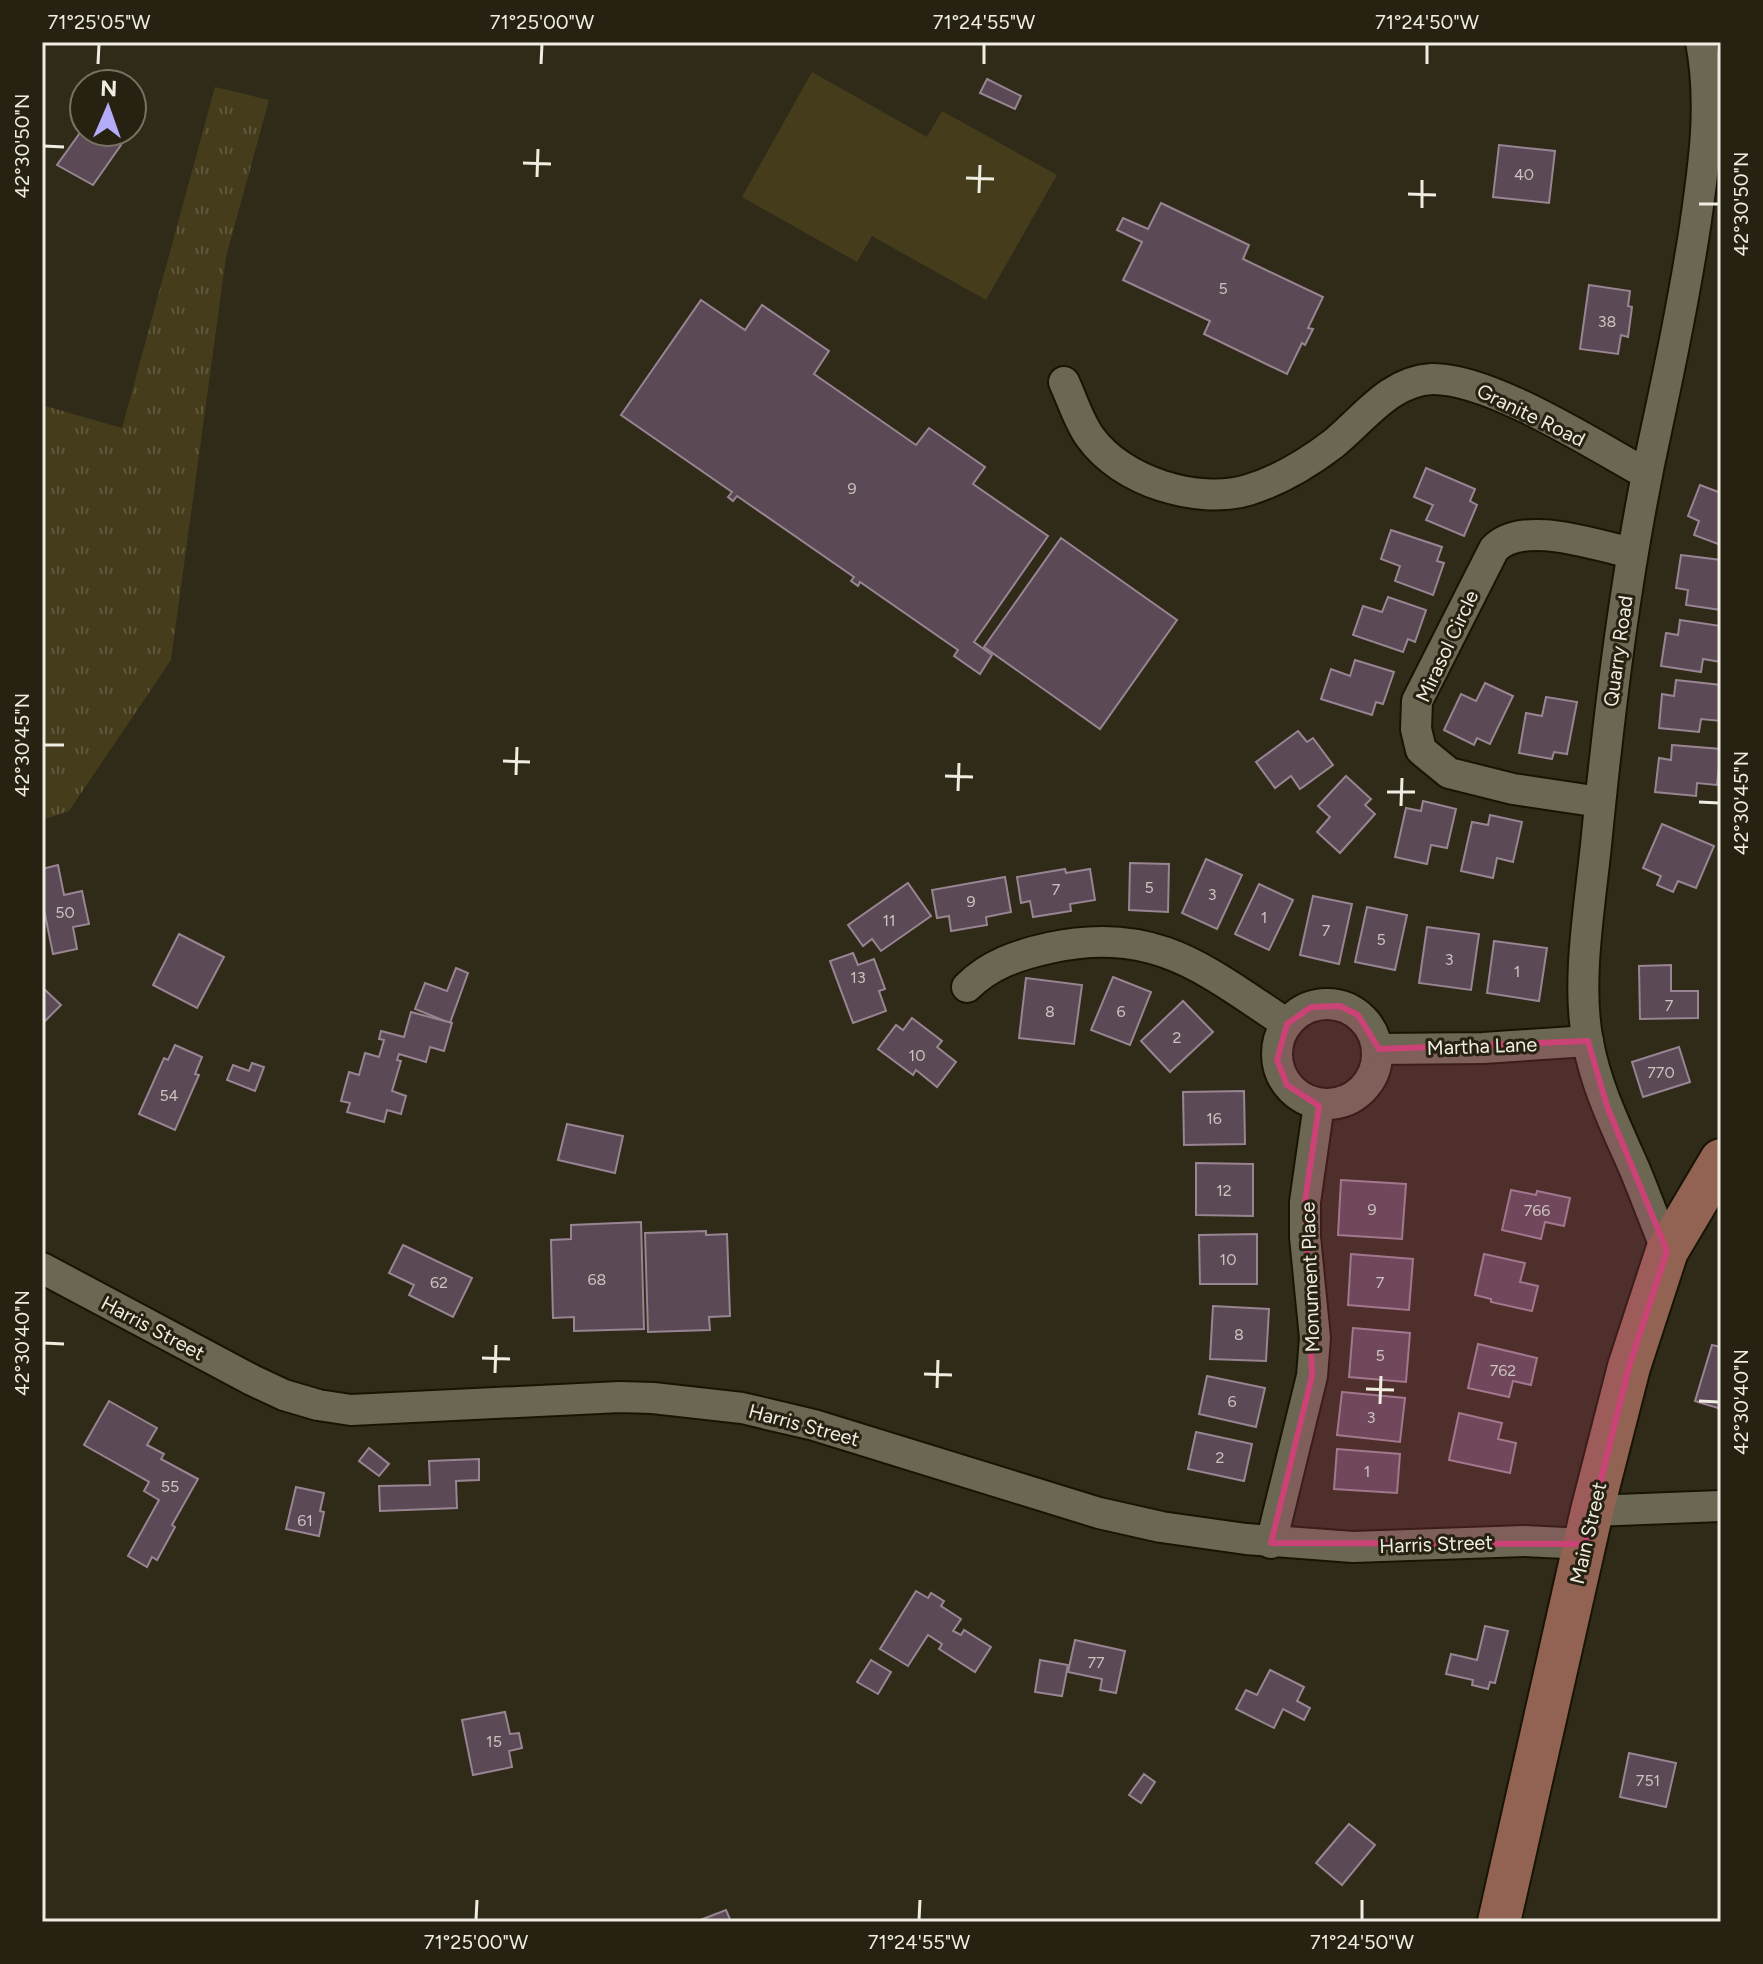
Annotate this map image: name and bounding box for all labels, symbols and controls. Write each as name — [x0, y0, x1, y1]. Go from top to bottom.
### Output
text: 71°25'05"W — [48, 10, 150, 34]
text: 71°25'00"W — [490, 10, 594, 34]
text: 71°24'55"W — [933, 10, 1035, 34]
text: 71°24'50"W — [1375, 10, 1479, 34]
north arrow — [68, 68, 148, 148]
text: N — [100, 75, 118, 102]
text: 42°30'50"N — [10, 94, 34, 198]
text: 42°30'50"N — [1729, 152, 1753, 256]
house number: 40 — [1514, 165, 1534, 184]
house number: 5 — [1218, 279, 1228, 298]
house number: 38 — [1598, 312, 1616, 331]
street label: Granite Road — [1473, 378, 1589, 452]
house number: 9 — [847, 479, 857, 498]
street label: Mirasol Circle — [1411, 586, 1483, 706]
street label: Quarry Road — [1598, 594, 1638, 708]
text: 42°30'45"N — [10, 693, 34, 797]
text: 42°30'45"N — [1729, 751, 1753, 855]
house number: 5 — [1144, 878, 1154, 897]
house number: 7 — [1052, 880, 1061, 899]
house number: 3 — [1208, 885, 1216, 904]
house number: 9 — [966, 892, 976, 911]
house number: 50 — [55, 903, 75, 922]
house number: 1 — [1261, 908, 1267, 927]
house number: 11 — [882, 911, 896, 930]
house number: 7 — [1322, 921, 1331, 940]
house number: 5 — [1376, 930, 1386, 949]
house number: 3 — [1445, 950, 1453, 969]
house number: 1 — [1514, 962, 1520, 981]
house number: 13 — [850, 968, 866, 987]
house number: 7 — [1665, 996, 1674, 1015]
house number: 8 — [1045, 1002, 1055, 1021]
house number: 6 — [1116, 1002, 1126, 1021]
house number: 2 — [1173, 1028, 1181, 1047]
street label: Martha Lane — [1426, 1032, 1538, 1060]
house number: 10 — [909, 1046, 925, 1065]
house number: 770 — [1647, 1063, 1675, 1082]
house number: 54 — [159, 1086, 179, 1105]
house number: 16 — [1206, 1109, 1222, 1128]
house number: 12 — [1216, 1181, 1232, 1200]
house number: 9 — [1367, 1200, 1377, 1219]
street label: Monument Place — [1295, 1201, 1325, 1353]
house number: 766 — [1524, 1201, 1550, 1220]
house number: 10 — [1220, 1250, 1236, 1269]
house number: 68 — [588, 1270, 606, 1289]
house number: 62 — [430, 1273, 448, 1292]
house number: 7 — [1376, 1273, 1385, 1292]
text: 42°30'40"N — [10, 1290, 34, 1396]
street label: Harris Street — [97, 1291, 209, 1365]
house number: 8 — [1234, 1325, 1244, 1344]
house number: 5 — [1375, 1346, 1385, 1365]
text: 42°30'40"N — [1729, 1349, 1753, 1455]
house number: 762 — [1490, 1361, 1516, 1380]
house number: 6 — [1227, 1392, 1237, 1411]
street label: Harris Street — [746, 1399, 862, 1451]
house number: 3 — [1367, 1408, 1375, 1427]
house number: 2 — [1216, 1448, 1224, 1467]
house number: 1 — [1364, 1462, 1370, 1481]
house number: 55 — [161, 1477, 179, 1496]
street label: Main Street — [1565, 1480, 1611, 1586]
house number: 61 — [297, 1511, 313, 1530]
street label: Harris Street — [1379, 1530, 1493, 1558]
house number: 77 — [1087, 1653, 1105, 1672]
house number: 15 — [486, 1732, 502, 1751]
house number: 751 — [1636, 1771, 1660, 1790]
text: 71°25'00"W — [424, 1930, 528, 1954]
text: 71°24'55"W — [868, 1930, 970, 1954]
text: 71°24'50"W — [1310, 1930, 1414, 1954]

